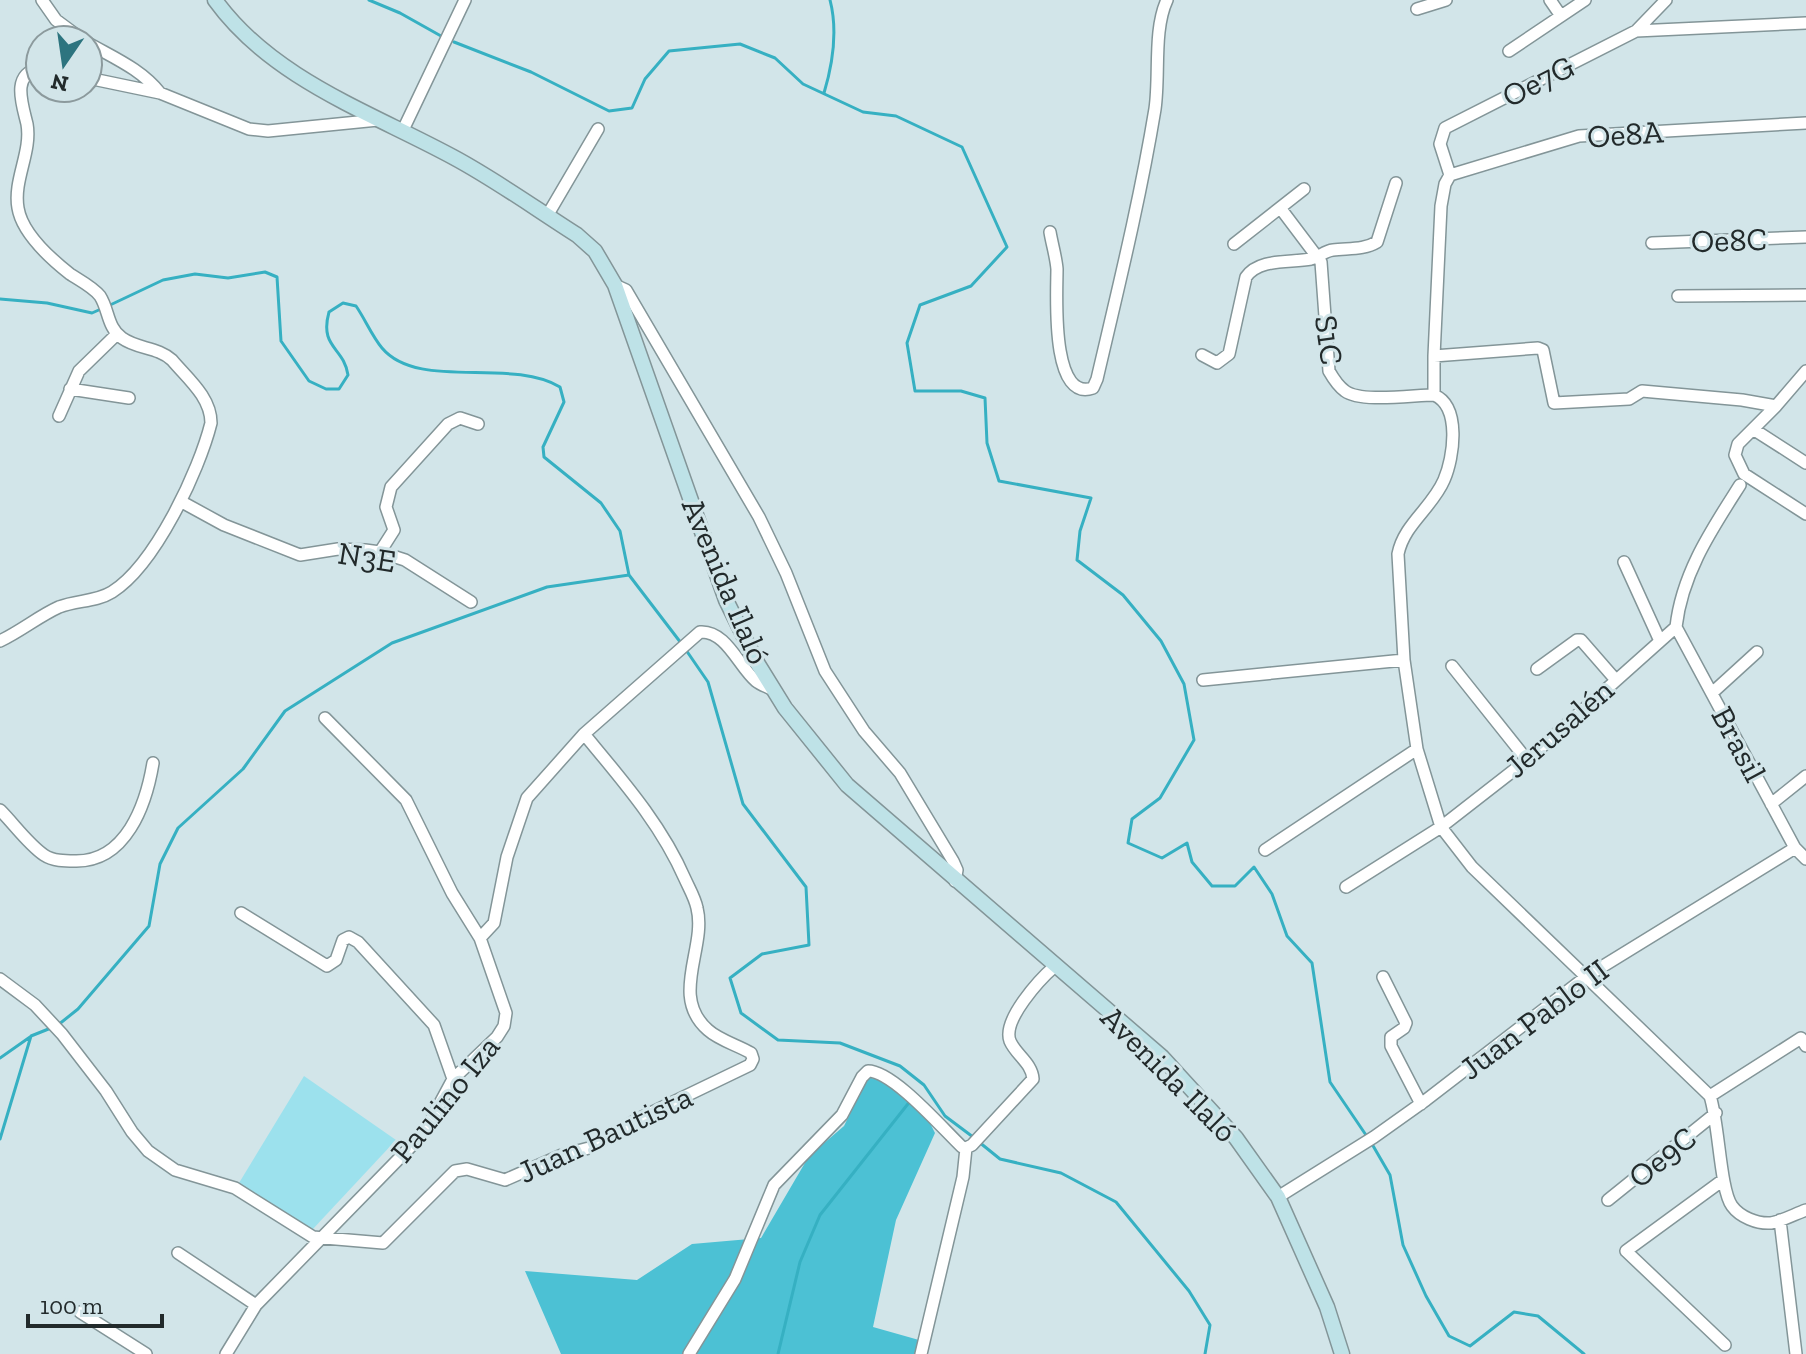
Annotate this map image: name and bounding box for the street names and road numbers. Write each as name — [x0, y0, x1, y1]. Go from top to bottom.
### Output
street label: Oe7G — [1496, 47, 1580, 115]
street label: Oe8A — [1586, 112, 1665, 156]
street label: Oe8C — [1690, 220, 1768, 260]
street label: S1C — [1307, 313, 1351, 367]
street label: Avenida Ilaló — [674, 492, 778, 670]
street label: N3E — [335, 534, 399, 580]
street label: Jerusalén — [1497, 670, 1622, 786]
street label: Brasil — [1704, 700, 1774, 788]
street label: Juan Pablo II — [1452, 951, 1616, 1087]
street label: Avenida Ilaló — [1093, 998, 1245, 1150]
street label: Paulino Iza — [383, 1028, 507, 1170]
street label: Juan Bautista — [512, 1077, 698, 1191]
street label: Oe9C — [1620, 1118, 1704, 1196]

